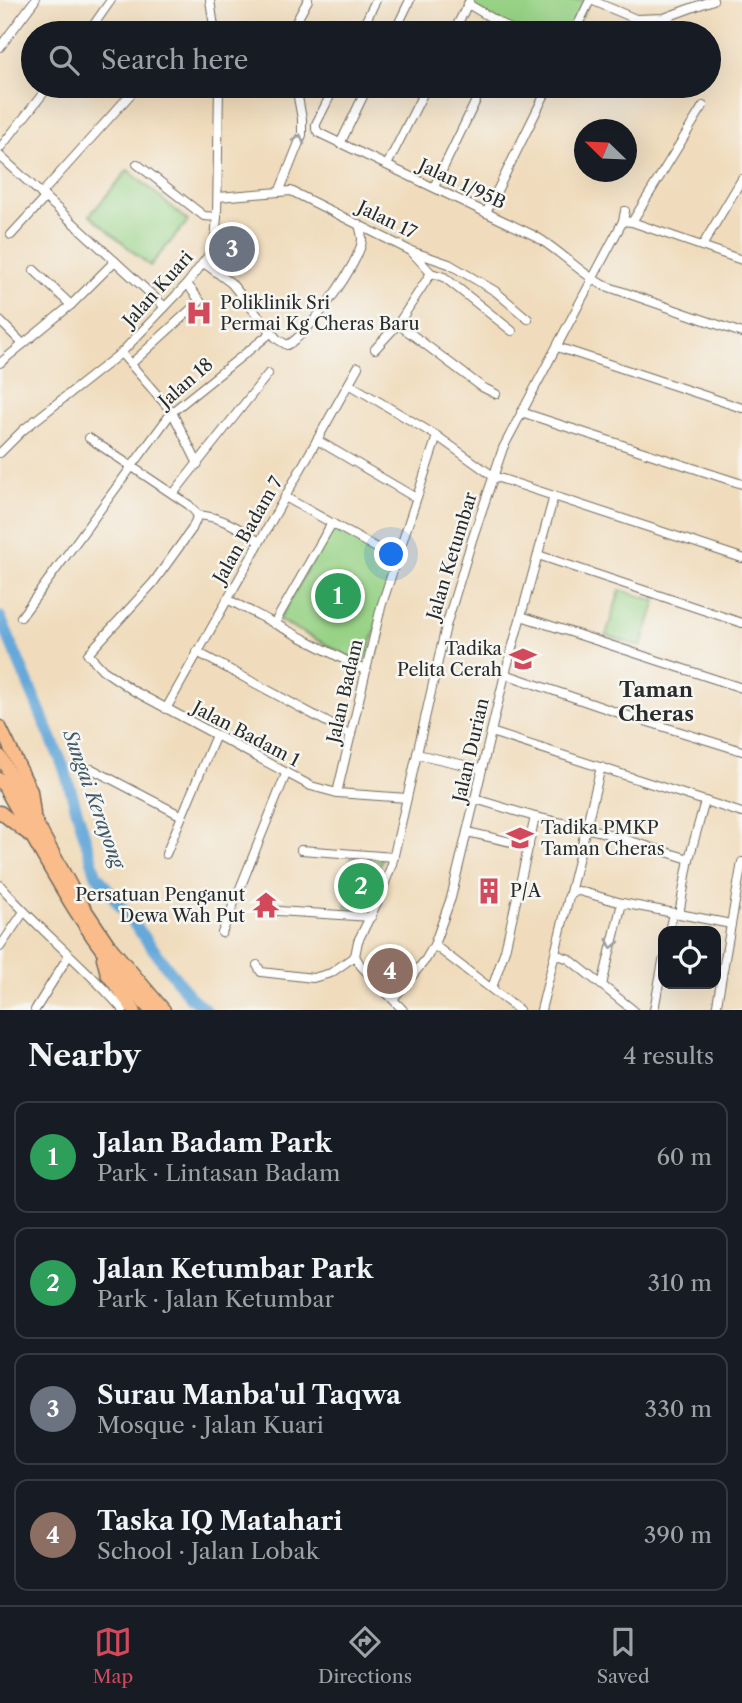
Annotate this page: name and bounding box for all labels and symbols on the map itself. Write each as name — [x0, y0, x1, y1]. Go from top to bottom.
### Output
north arrow — [574, 119, 637, 182]
one-way arrow — [290, 133, 305, 145]
street label: Jalan 1/95B — [412, 153, 509, 214]
street label: Jalan 17 — [351, 195, 420, 244]
pin: 3 — [209, 223, 255, 275]
street label: Jalan Kuari — [116, 246, 198, 334]
place label: Poliklinik Sri Permai Kg Cheras Baru — [220, 292, 420, 335]
hospital icon: Poliklinik Sri Permai Kg Cheras Baru — [184, 298, 214, 328]
street label: Jalan 18 — [152, 353, 218, 415]
street label: Jalan Badam 7 — [207, 473, 287, 590]
street label: Jalan Ketumbar — [421, 489, 482, 625]
your location — [374, 537, 408, 571]
pin: 1 — [315, 570, 361, 622]
street label: Jalan Badam — [322, 637, 368, 748]
place label: Tadika Pelita Cerah — [397, 638, 503, 681]
school or university icon: Tadika Pelita Cerah — [508, 644, 538, 674]
district label: Taman Cheras — [618, 677, 694, 726]
street label: Jalan Badam 1 — [186, 695, 304, 772]
street label: Jalan Durian — [448, 696, 494, 807]
water label: Sungai Kerayong — [58, 726, 130, 874]
place label: Tadika PMKP Taman Cheras — [541, 817, 665, 860]
school or university icon: Tadika PMKP Taman Cheras — [505, 823, 535, 853]
pin: 2 — [338, 860, 384, 912]
building icon: P/A — [474, 876, 504, 906]
place label: P/A — [510, 880, 542, 902]
place label: Persatuan Penganut Dewa Wah Put — [75, 884, 246, 927]
temple icon: Persatuan Penganut Dewa Wah Put — [251, 890, 281, 920]
one-way arrow — [606, 938, 620, 950]
pin: 4 — [367, 945, 413, 997]

